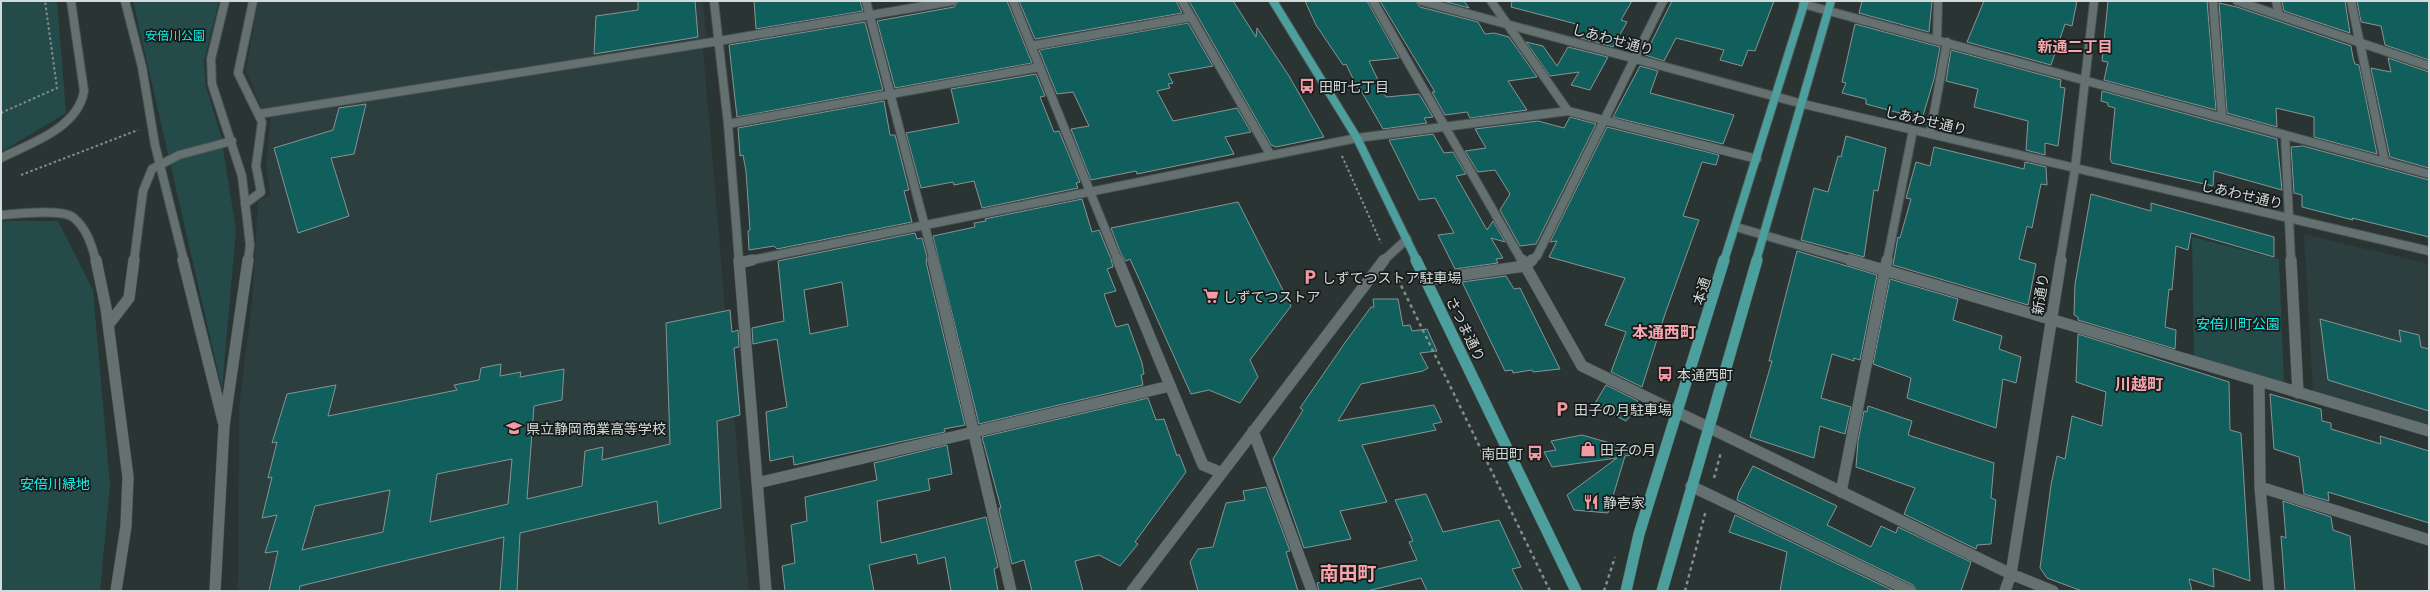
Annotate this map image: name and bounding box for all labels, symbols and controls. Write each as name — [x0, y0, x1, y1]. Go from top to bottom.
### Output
street label: しあわせ通り — [1570, 20, 1656, 58]
park label: 安倍川公園 — [145, 28, 205, 42]
district label: 新通二丁目 — [2037, 37, 2113, 55]
bus stop icon: 田町七丁目 — [1298, 77, 1316, 95]
place label: 田町七丁目 — [1319, 78, 1389, 95]
street label: しあわせ通り — [1883, 102, 1969, 138]
street label: しあわせ通り — [2199, 176, 2285, 212]
parking icon: しずてつストア駐車場 — [1301, 268, 1319, 286]
place label: しずてつストア駐車場 — [1322, 269, 1461, 286]
street label: 新通り — [2028, 272, 2052, 316]
street label: 本通 — [1689, 275, 1713, 307]
supermarket icon: しずてつストア — [1202, 287, 1220, 305]
place label: しずてつストア — [1223, 288, 1320, 305]
street label: さつま通り — [1443, 294, 1489, 364]
park label: 安倍川町公園 — [2196, 315, 2280, 332]
district label: 本通西町 — [1632, 322, 1696, 341]
bus stop icon: 本通西町 — [1656, 365, 1674, 383]
place label: 本通西町 — [1677, 366, 1733, 383]
district label: 川越町 — [2115, 374, 2163, 393]
parking icon: 田子の月駐車場 — [1553, 400, 1571, 418]
place label: 田子の月駐車場 — [1574, 401, 1672, 418]
school or university icon: 県立静岡商業高等学校 — [505, 419, 523, 437]
place label: 県立静岡商業高等学校 — [526, 420, 666, 437]
shop icon: 田子の月 — [1579, 440, 1597, 458]
place label: 田子の月 — [1600, 441, 1656, 458]
bus stop icon: 南田町 — [1526, 444, 1544, 462]
place label: 南田町 — [1481, 445, 1523, 462]
park label: 安倍川緑地 — [20, 475, 90, 492]
restaurant icon: 静壱家 — [1582, 493, 1600, 511]
place label: 静壱家 — [1603, 494, 1645, 511]
district label: 南田町 — [1319, 561, 1377, 584]

